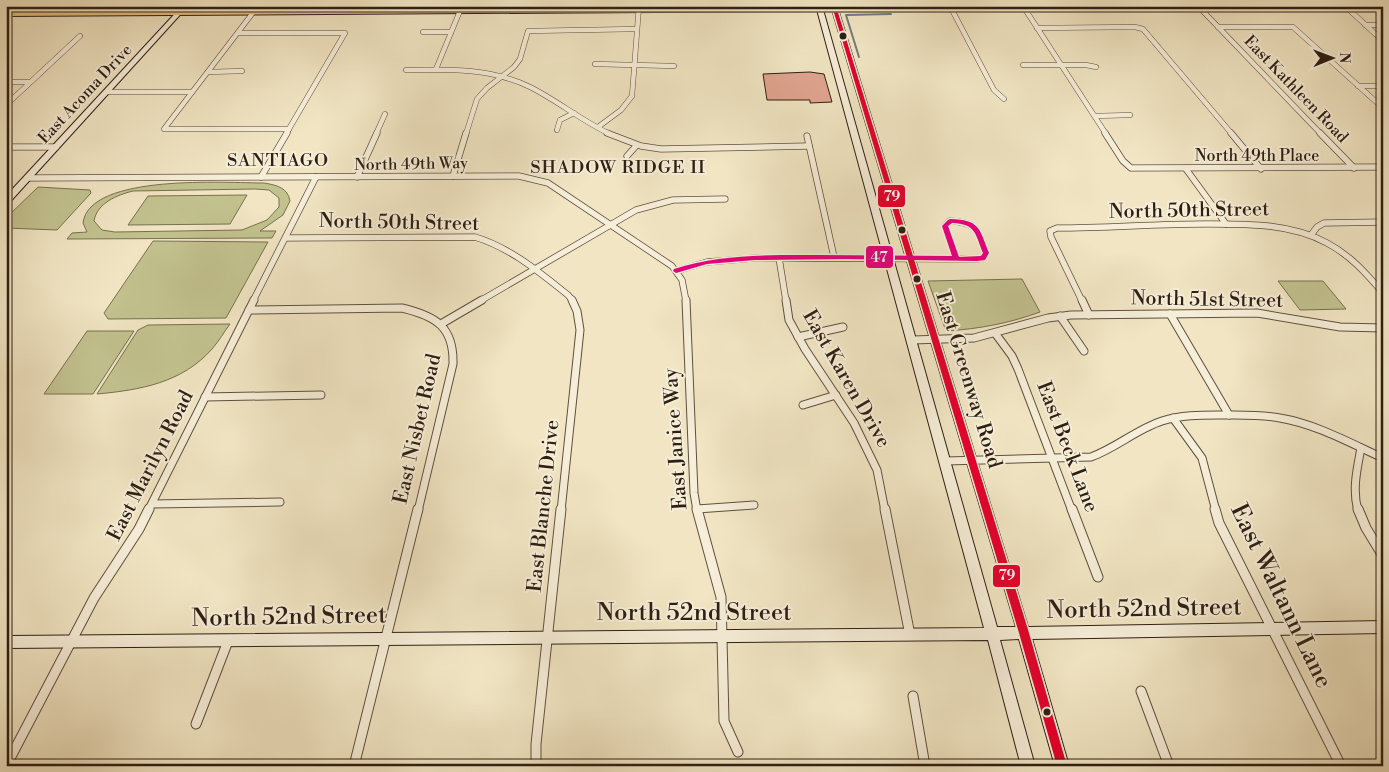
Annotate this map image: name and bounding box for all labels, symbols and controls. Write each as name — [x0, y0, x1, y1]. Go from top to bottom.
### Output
unlabelled marker — [838, 31, 848, 41]
street label: East Kathleen Road — [1240, 31, 1352, 147]
north arrow — [1306, 32, 1356, 82]
street label: East Acoma Drive — [34, 40, 136, 148]
text: N — [1335, 52, 1353, 63]
street label: North 49th Place — [1195, 146, 1319, 166]
district label: SANTIAGO — [227, 149, 329, 172]
street label: North 49th Way — [354, 153, 468, 175]
district label: SHADOW RIDGE II — [530, 156, 706, 179]
line badge: 79 — [877, 184, 906, 208]
text: 79 — [884, 188, 901, 206]
street label: North 50th Street — [1109, 197, 1269, 225]
street label: North 50th Street — [319, 209, 479, 237]
unlabelled marker — [897, 225, 907, 235]
line badge: 47 — [865, 245, 894, 269]
text: 47 — [870, 249, 888, 267]
unlabelled marker — [912, 274, 922, 284]
street label: North 51st Street — [1131, 286, 1283, 314]
street label: East Greenway Road — [929, 289, 1007, 472]
street label: East Karen Drive — [796, 306, 896, 452]
street label: East Nisbet Road — [389, 351, 448, 507]
street label: East Janice Way — [659, 367, 693, 511]
street label: East Beck Lane — [1031, 378, 1103, 516]
street label: East Marilyn Road — [102, 386, 200, 545]
street label: East Blanche Drive — [523, 419, 565, 593]
street label: East Waltann Lane — [1223, 499, 1339, 693]
line badge: 79 — [992, 564, 1021, 588]
text: 79 — [999, 567, 1016, 585]
street label: North 52nd Street — [1046, 592, 1242, 626]
street label: North 52nd Street — [596, 598, 792, 628]
street label: North 52nd Street — [191, 600, 387, 634]
unlabelled marker — [1042, 707, 1052, 717]

